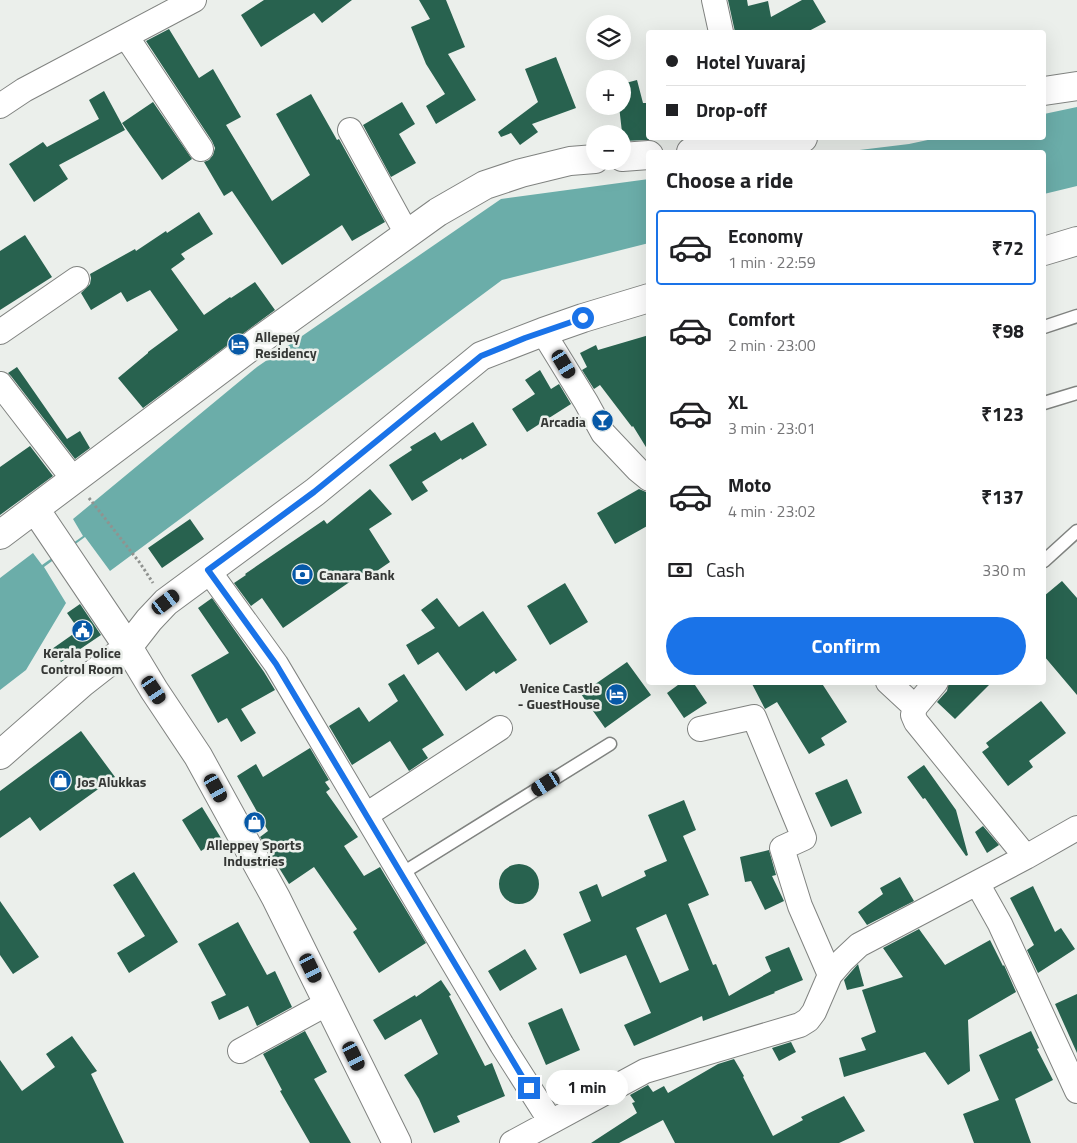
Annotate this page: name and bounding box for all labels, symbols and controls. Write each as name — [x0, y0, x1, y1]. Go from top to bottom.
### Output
map controls — [586, 15, 631, 170]
button: layers — [586, 15, 631, 60]
text: Hotel Yuvaraj — [696, 47, 806, 76]
button: + — [586, 70, 631, 115]
text: Drop-off — [696, 95, 767, 124]
button: − — [586, 125, 631, 170]
text: Choose a ride — [666, 163, 793, 197]
text: Economy — [728, 221, 803, 250]
icon: car — [668, 225, 713, 270]
text: ₹72 — [992, 233, 1024, 262]
text: 1 min · 22:59 — [728, 250, 816, 274]
text: Comfort — [728, 304, 795, 333]
route start — [572, 307, 594, 329]
icon: car — [668, 308, 713, 353]
text: ₹98 — [992, 316, 1024, 345]
place label: Allepey Residency — [255, 326, 317, 363]
hotel icon: Allepey Residency — [227, 332, 251, 356]
text: 2 min · 23:00 — [728, 333, 816, 357]
car — [549, 347, 578, 381]
text: XL — [728, 387, 748, 416]
icon: car — [668, 391, 713, 436]
text: ₹123 — [981, 399, 1024, 428]
bar icon: Arcadia — [590, 409, 614, 433]
place label: Arcadia — [541, 411, 586, 432]
text: 3 min · 23:01 — [728, 416, 816, 440]
text: Moto — [728, 470, 771, 499]
icon: car — [668, 474, 713, 519]
text: ₹137 — [981, 482, 1024, 511]
text: 4 min · 23:02 — [728, 499, 816, 523]
text: Cash — [706, 555, 745, 584]
icon: cash — [666, 556, 694, 584]
text: 330 m — [982, 558, 1026, 582]
bank icon: Canara Bank — [291, 562, 315, 586]
place label: Canara Bank — [319, 564, 396, 585]
car — [149, 587, 182, 617]
button: Confirm — [666, 617, 1026, 675]
public building icon: Kerala Police Control Room — [70, 618, 94, 642]
place label: Kerala Police Control Room — [41, 642, 123, 679]
car — [139, 673, 168, 707]
place label: Venice Castle - GuestHouse — [518, 677, 600, 714]
hotel icon: Venice Castle - GuestHouse — [604, 683, 628, 707]
shop icon: Jos Alukkas — [49, 769, 73, 793]
car — [529, 770, 562, 798]
place label: Jos Alukkas — [77, 771, 147, 792]
car — [202, 771, 229, 805]
shop icon: Alleppey Sports Industries — [242, 810, 266, 834]
place label: Alleppey Sports Industries — [206, 834, 302, 871]
car — [297, 951, 324, 985]
car — [340, 1039, 367, 1073]
callout: 1 min — [546, 1070, 629, 1106]
text: 1 min — [568, 1075, 606, 1099]
route end — [518, 1077, 540, 1099]

